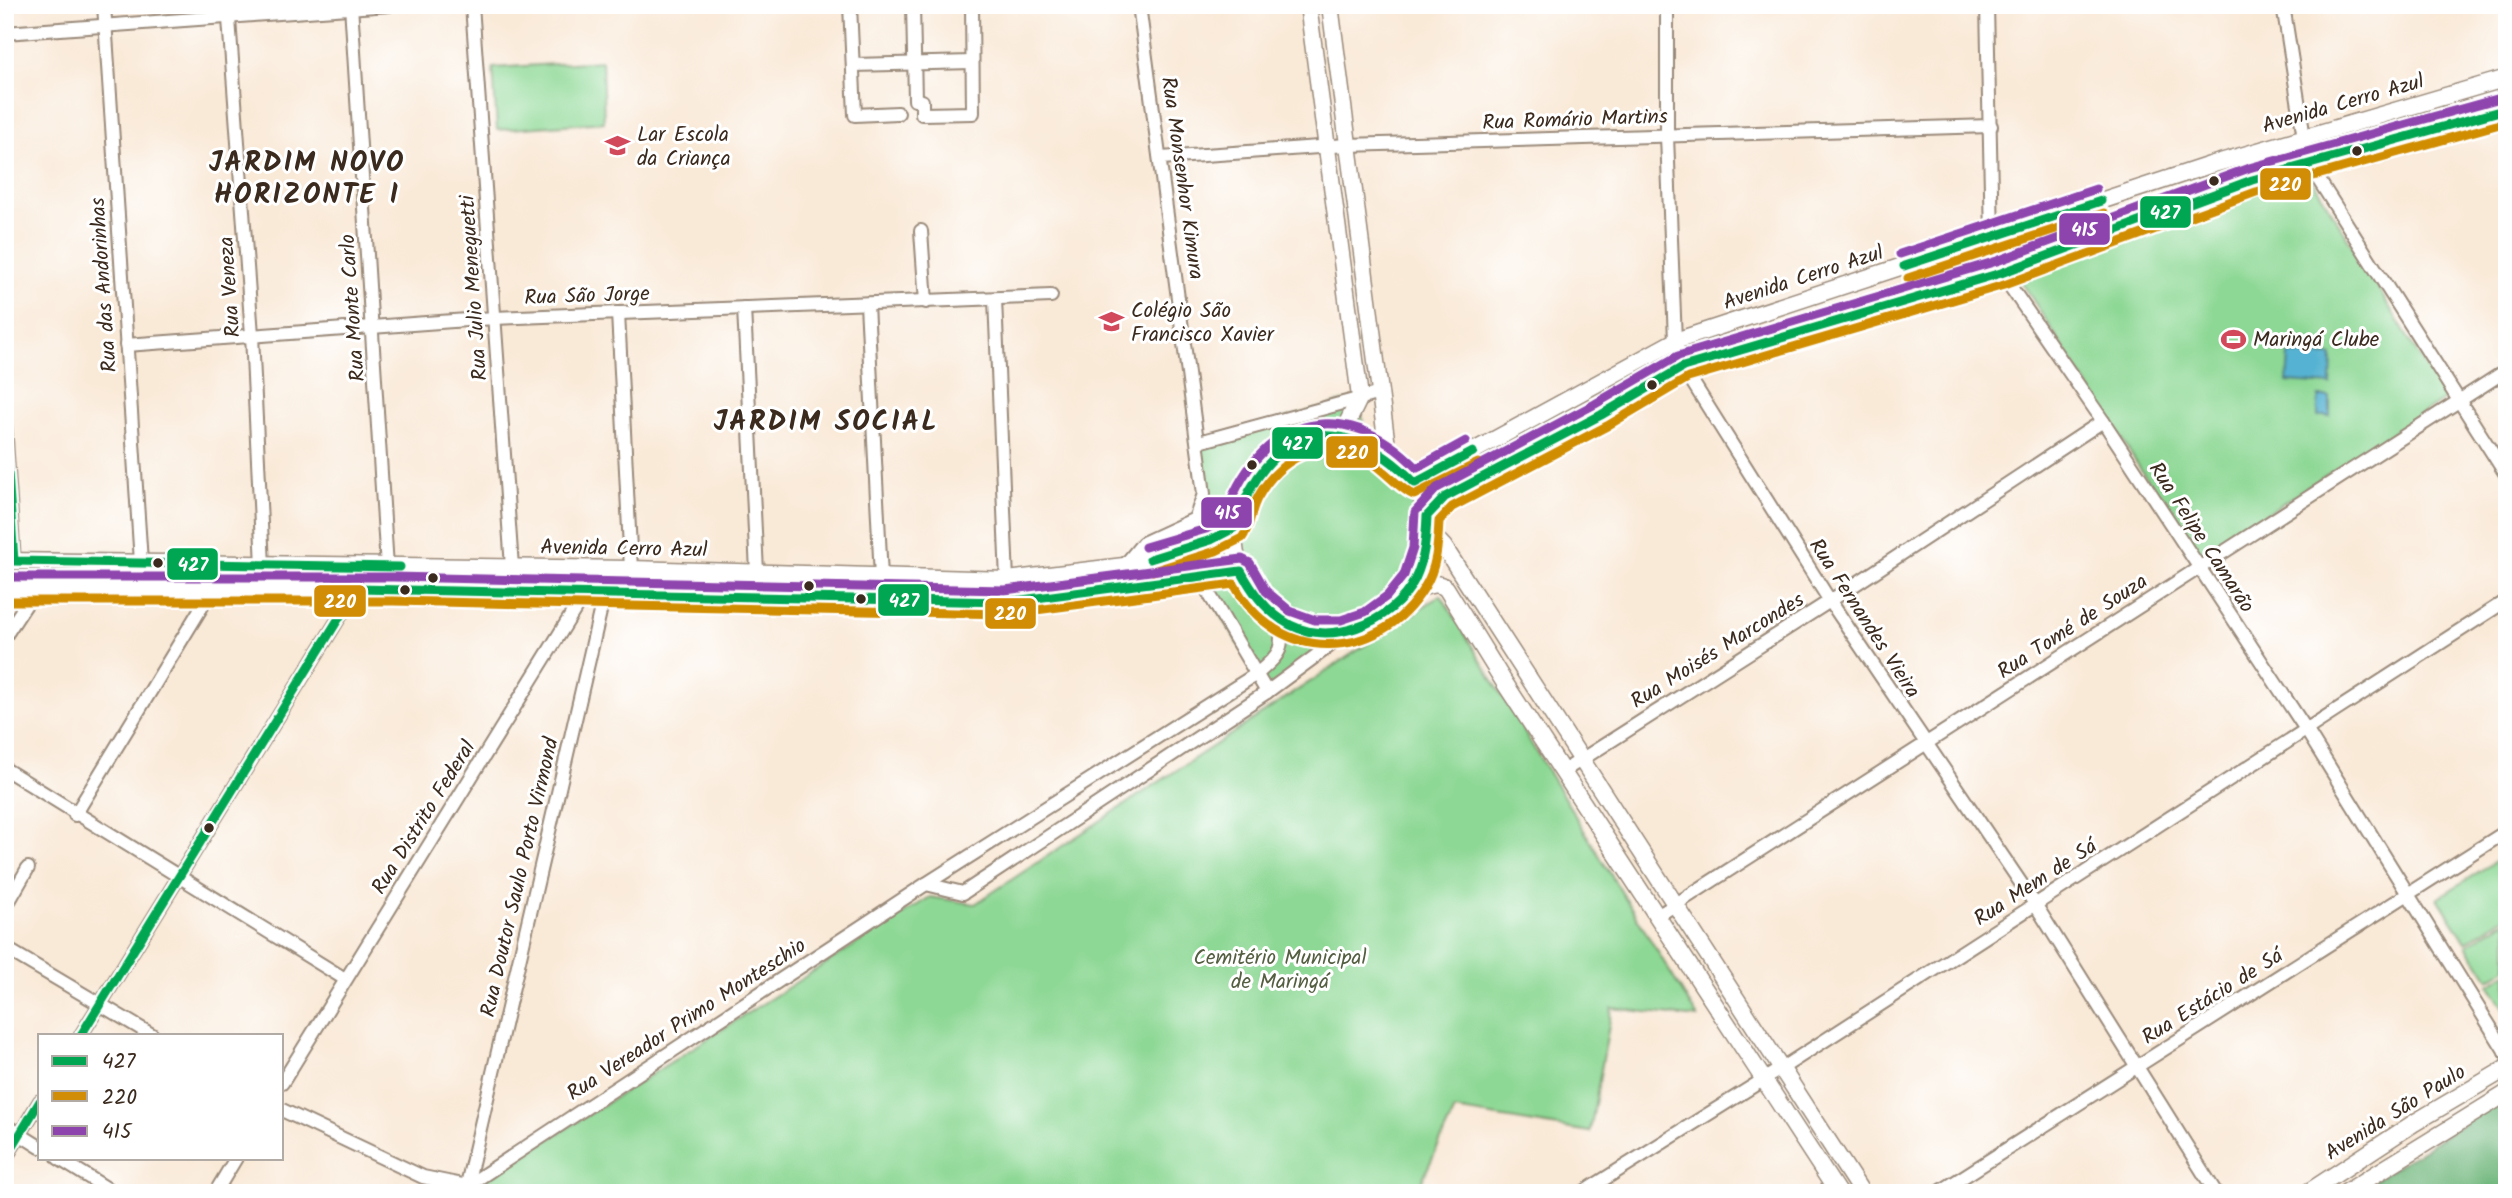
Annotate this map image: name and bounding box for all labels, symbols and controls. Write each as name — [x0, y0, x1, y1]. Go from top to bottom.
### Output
street label: Avenida Cerro Azul — [2259, 66, 2428, 143]
street label: Rua Monsenhor Kimura — [1151, 75, 1212, 282]
street label: Rua Romário Martins — [1482, 101, 1668, 140]
place label: Lar Escola da Criança — [637, 119, 731, 176]
school or university icon: Lar Escola da Criança — [603, 132, 631, 160]
district label: JARDIM NOVO HORIZONTE I — [209, 141, 405, 218]
unlabelled marker — [2350, 144, 2364, 158]
line badge: 220 — [2259, 167, 2312, 201]
text: 220 — [2269, 171, 2301, 201]
unlabelled marker — [2207, 174, 2221, 188]
street label: Rua Julio Meneguetti — [451, 193, 497, 382]
line badge: 427 — [2139, 195, 2192, 229]
street label: Rua das Andorinhas — [82, 196, 127, 374]
text: 427 — [2150, 199, 2181, 229]
line badge: 415 — [2058, 212, 2111, 246]
text: 415 — [2071, 216, 2098, 246]
street label: Rua Monte Carlo — [332, 233, 375, 383]
street label: Rua Veneza — [211, 235, 250, 338]
street label: Avenida Cerro Azul — [1719, 237, 1888, 320]
street label: Rua São Jorge — [524, 278, 651, 315]
place label: Colégio São Francisco Xavier — [1131, 295, 1275, 352]
school or university icon: Colégio São Francisco Xavier — [1097, 308, 1125, 336]
place label: Maringá Clube — [2253, 324, 2380, 357]
sports icon: Maringá Clube — [2219, 325, 2247, 353]
unlabelled marker — [1645, 378, 1659, 392]
district label: JARDIM SOCIAL — [714, 400, 938, 445]
line badge: 427 — [1271, 426, 1324, 460]
text: 427 — [1282, 430, 1313, 460]
line badge: 220 — [1325, 435, 1379, 469]
text: 220 — [1336, 439, 1368, 469]
street label: Rua Felipe Camarão — [2139, 456, 2262, 620]
unlabelled marker — [1245, 458, 1259, 472]
line badge: 415 — [1200, 496, 1253, 529]
text: 415 — [1214, 499, 1241, 529]
street label: Avenida Cerro Azul — [540, 532, 708, 567]
street label: Rua Fernandes Vieira — [1800, 532, 1928, 705]
line badge: 427 — [166, 547, 219, 581]
text: 427 — [178, 551, 209, 581]
unlabelled marker — [151, 556, 165, 570]
street label: Rua Tomé de Souza — [1991, 566, 2155, 688]
unlabelled marker — [426, 571, 440, 585]
unlabelled marker — [802, 579, 816, 593]
unlabelled marker — [398, 583, 412, 597]
line badge: 427 — [877, 583, 930, 617]
line badge: 220 — [313, 584, 367, 618]
street label: Rua Moisés Marcondes — [1624, 584, 1811, 718]
text: 427 — [889, 587, 920, 617]
text: 220 — [324, 588, 356, 618]
unlabelled marker — [854, 592, 868, 606]
line badge: 220 — [984, 597, 1037, 630]
text: 220 — [994, 600, 1026, 630]
street label: Rua Distrito Federal — [363, 734, 485, 901]
street label: Rua Doutor Saulo Porto Virmond — [472, 734, 569, 1020]
unlabelled marker — [202, 821, 216, 835]
street label: Rua Mem de Sá — [1968, 830, 2106, 936]
street label: Rua Vereador Primo Monteschio — [561, 930, 813, 1110]
street label: Rua Estácio de Sá — [2136, 939, 2292, 1054]
park label: Cemitério Municipal de Maringá — [1193, 942, 1367, 999]
legend — [38, 1034, 284, 1160]
text: 427 — [102, 1046, 137, 1079]
street label: Avenida São Paulo — [2319, 1057, 2473, 1170]
text: 220 — [102, 1082, 137, 1115]
text: 415 — [102, 1116, 133, 1149]

